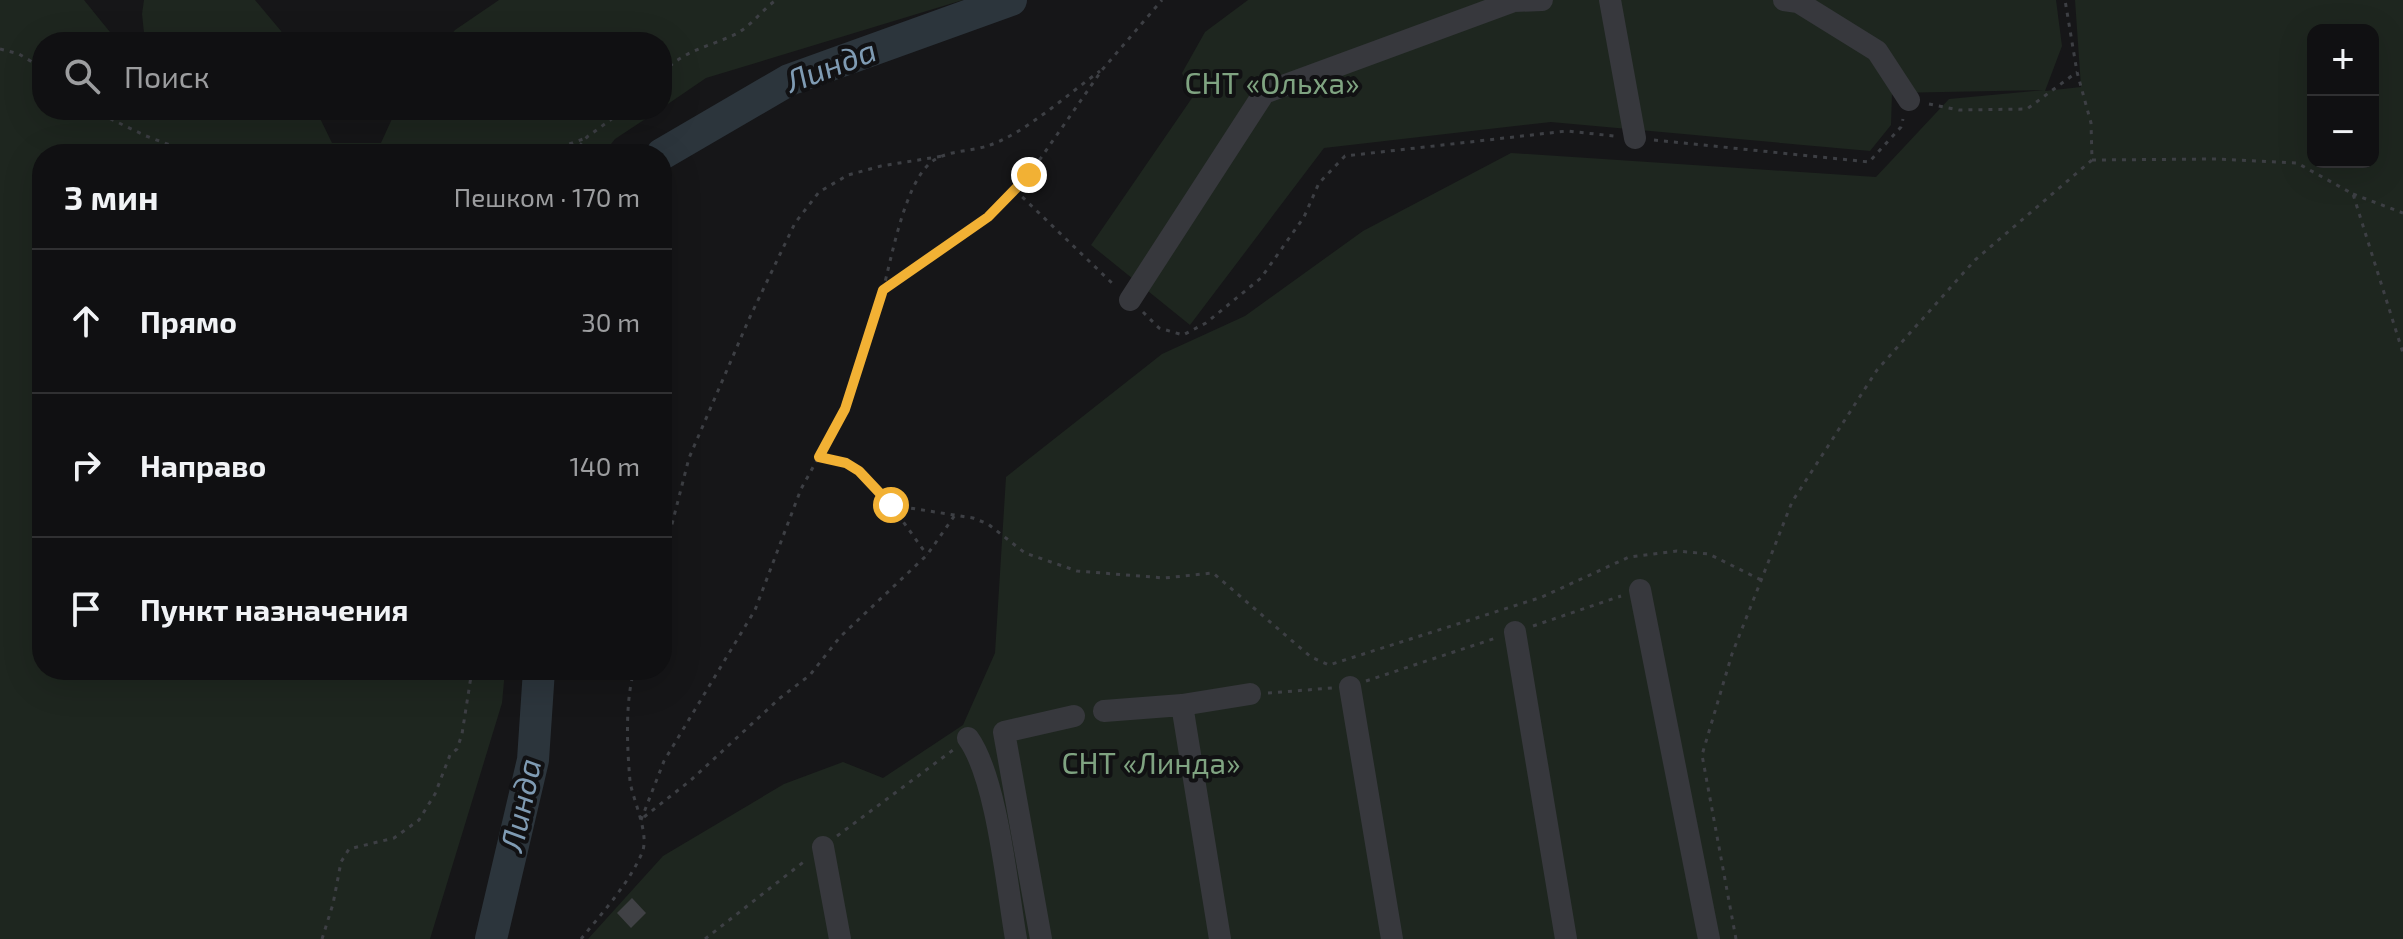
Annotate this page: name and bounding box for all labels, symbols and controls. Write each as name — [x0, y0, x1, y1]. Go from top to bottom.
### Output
map controls — [2307, 24, 2379, 168]
button: + — [2307, 24, 2379, 96]
water label: Линда — [779, 30, 881, 99]
search box — [32, 32, 672, 120]
icon: search — [60, 54, 104, 98]
text: Поиск — [124, 58, 210, 94]
park label: СНТ «Ольха» — [1185, 64, 1360, 100]
button: − — [2307, 96, 2379, 168]
route end — [1011, 157, 1047, 193]
text: 3 мин — [64, 176, 159, 217]
text: Пешком · 170 m — [454, 181, 640, 212]
icon: ahead — [64, 299, 108, 343]
text: Прямо — [140, 303, 237, 339]
text: 30 m — [581, 306, 640, 337]
icon: right — [64, 443, 108, 487]
text: Направо — [140, 447, 266, 483]
text: 140 m — [569, 450, 640, 481]
route start — [873, 487, 909, 523]
icon: arrive — [64, 587, 108, 631]
text: Пункт назначения — [140, 591, 408, 627]
park label: СНТ «Линда» — [1061, 744, 1241, 780]
water label: Линда — [490, 755, 547, 856]

